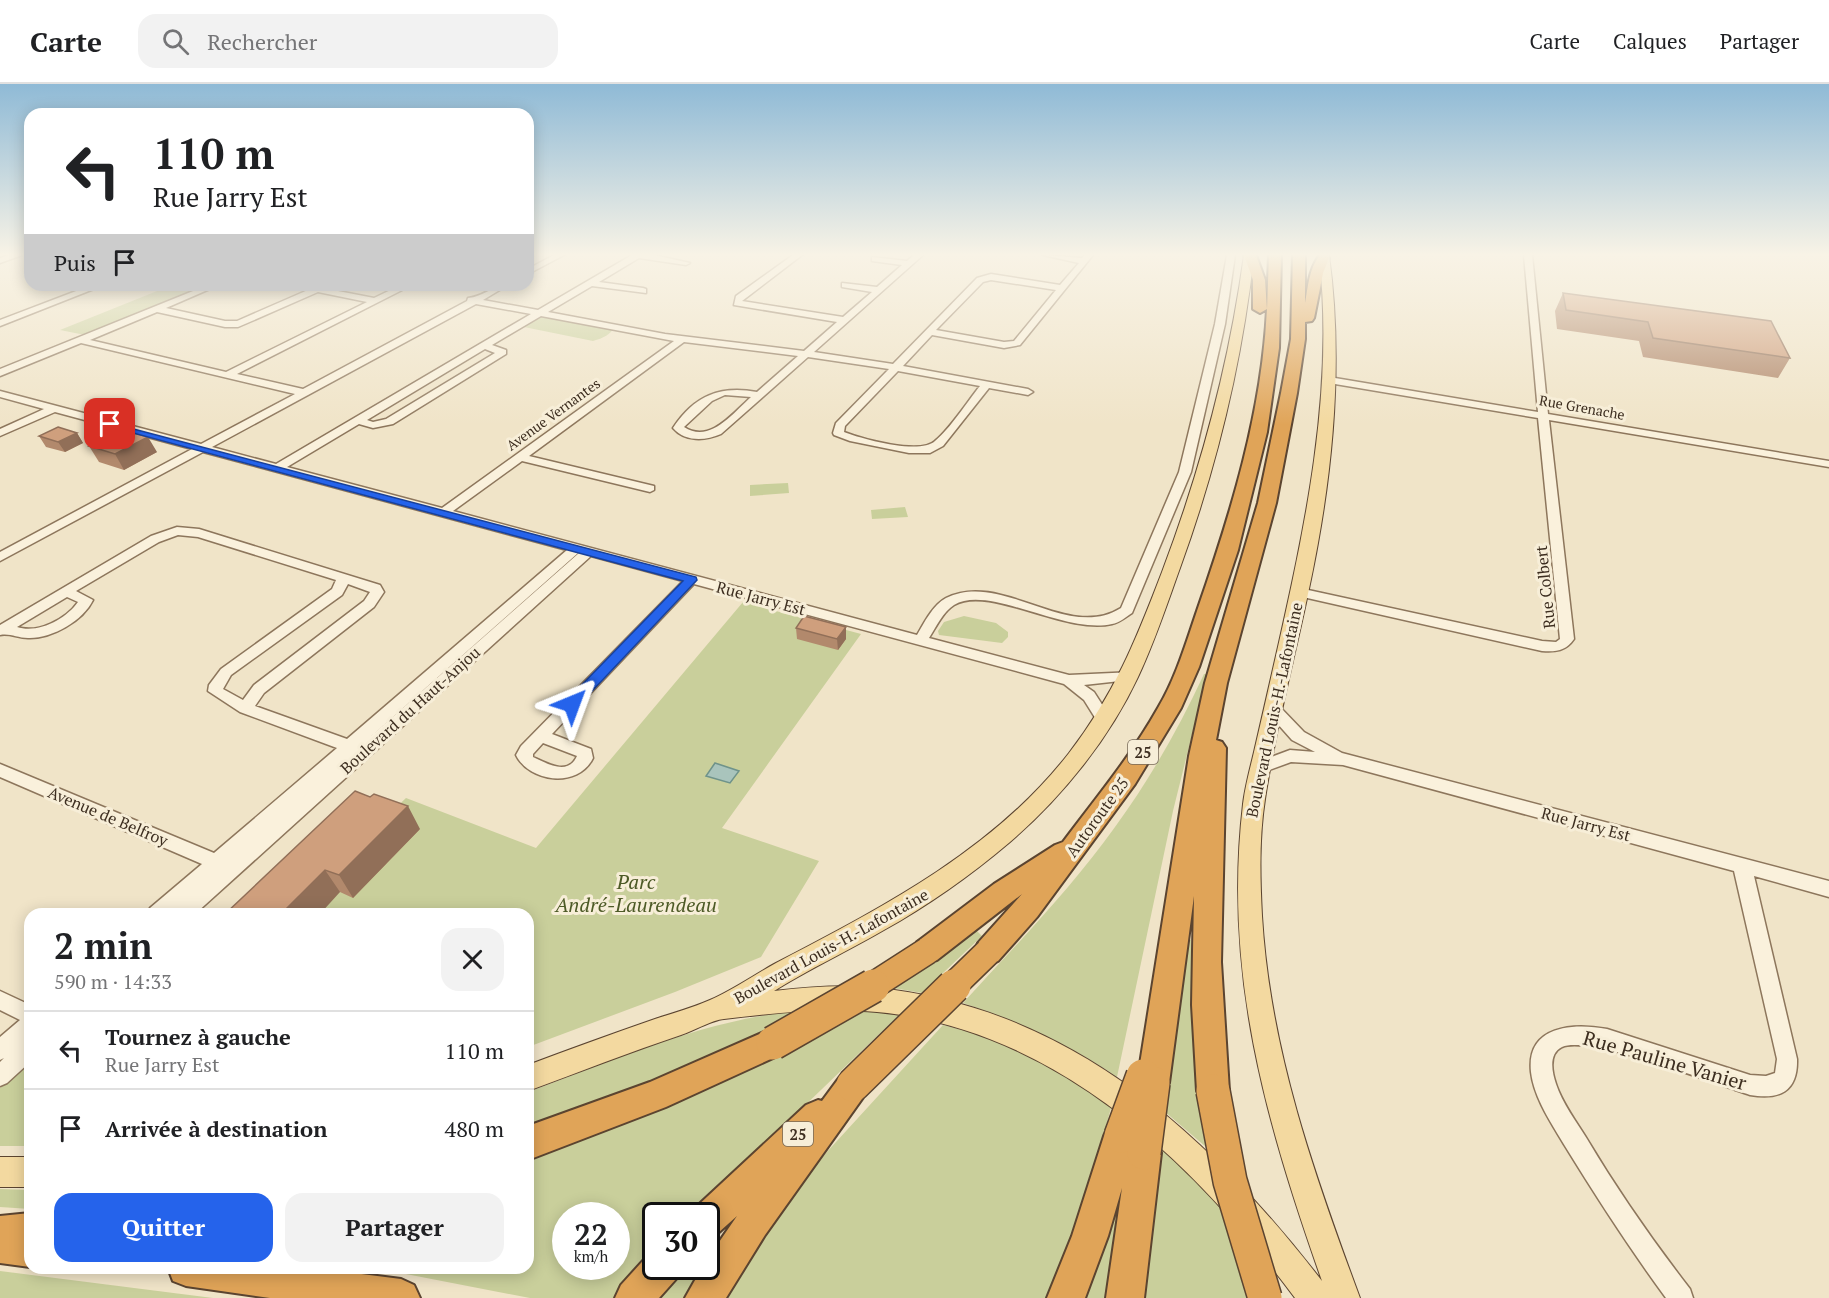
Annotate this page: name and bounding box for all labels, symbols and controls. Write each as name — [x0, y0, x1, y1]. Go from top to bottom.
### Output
search box — [138, 14, 558, 68]
text: Carte — [30, 23, 102, 60]
icon: search — [159, 25, 192, 58]
text: Rechercher — [207, 27, 317, 56]
text: Carte — [1530, 27, 1580, 55]
text: Calques — [1613, 27, 1687, 55]
text: Partager — [1720, 27, 1799, 55]
text: 110 m — [153, 125, 274, 181]
icon: left — [54, 132, 132, 210]
text: Rue Jarry Est — [153, 179, 308, 215]
icon: arrive — [108, 246, 141, 279]
text: Puis — [54, 248, 96, 277]
street label: Avenue Vernantes — [502, 374, 604, 454]
street label: Rue Grenache — [1538, 390, 1626, 424]
pin — [84, 398, 135, 449]
icon: arrive — [93, 407, 126, 440]
street label: Rue Colbert — [1530, 544, 1560, 630]
street label: Rue Jarry Est — [714, 576, 808, 620]
street label: Boulevard Louis-H.-Lafontaine — [1240, 600, 1308, 820]
street label: Boulevard du Haut-Anjou — [335, 641, 485, 779]
position arrow — [540, 672, 604, 736]
road number: 25 — [1128, 740, 1158, 764]
street label: Autoroute 25 — [1060, 773, 1134, 861]
street label: Avenue de Belfroy — [45, 781, 172, 851]
street label: Rue Jarry Est — [1539, 802, 1633, 846]
park label: Parc André-Laurendeau — [554, 868, 717, 918]
street label: Boulevard Louis-H.-Lafontaine — [730, 883, 932, 1009]
text: 2 min — [54, 922, 152, 969]
button: close — [441, 928, 504, 991]
text: 590 m · 14:33 — [54, 968, 172, 995]
text: Tournez à gauche — [105, 1022, 291, 1051]
street label: Rue Pauline Vanier — [1580, 1024, 1750, 1096]
icon: left — [54, 1034, 87, 1067]
text: 110 m — [444, 1036, 504, 1065]
text: Rue Jarry Est — [105, 1051, 219, 1078]
icon: arrive — [54, 1112, 87, 1145]
text: Arrivée à destination — [105, 1114, 327, 1143]
text: 480 m — [444, 1114, 504, 1143]
road number: 25 — [783, 1122, 813, 1146]
button: Quitter — [54, 1193, 273, 1262]
button: Partager — [285, 1193, 504, 1262]
speed limit sign: 30 — [642, 1202, 720, 1280]
text: 22 — [574, 1214, 608, 1254]
text: km/h — [574, 1246, 608, 1266]

